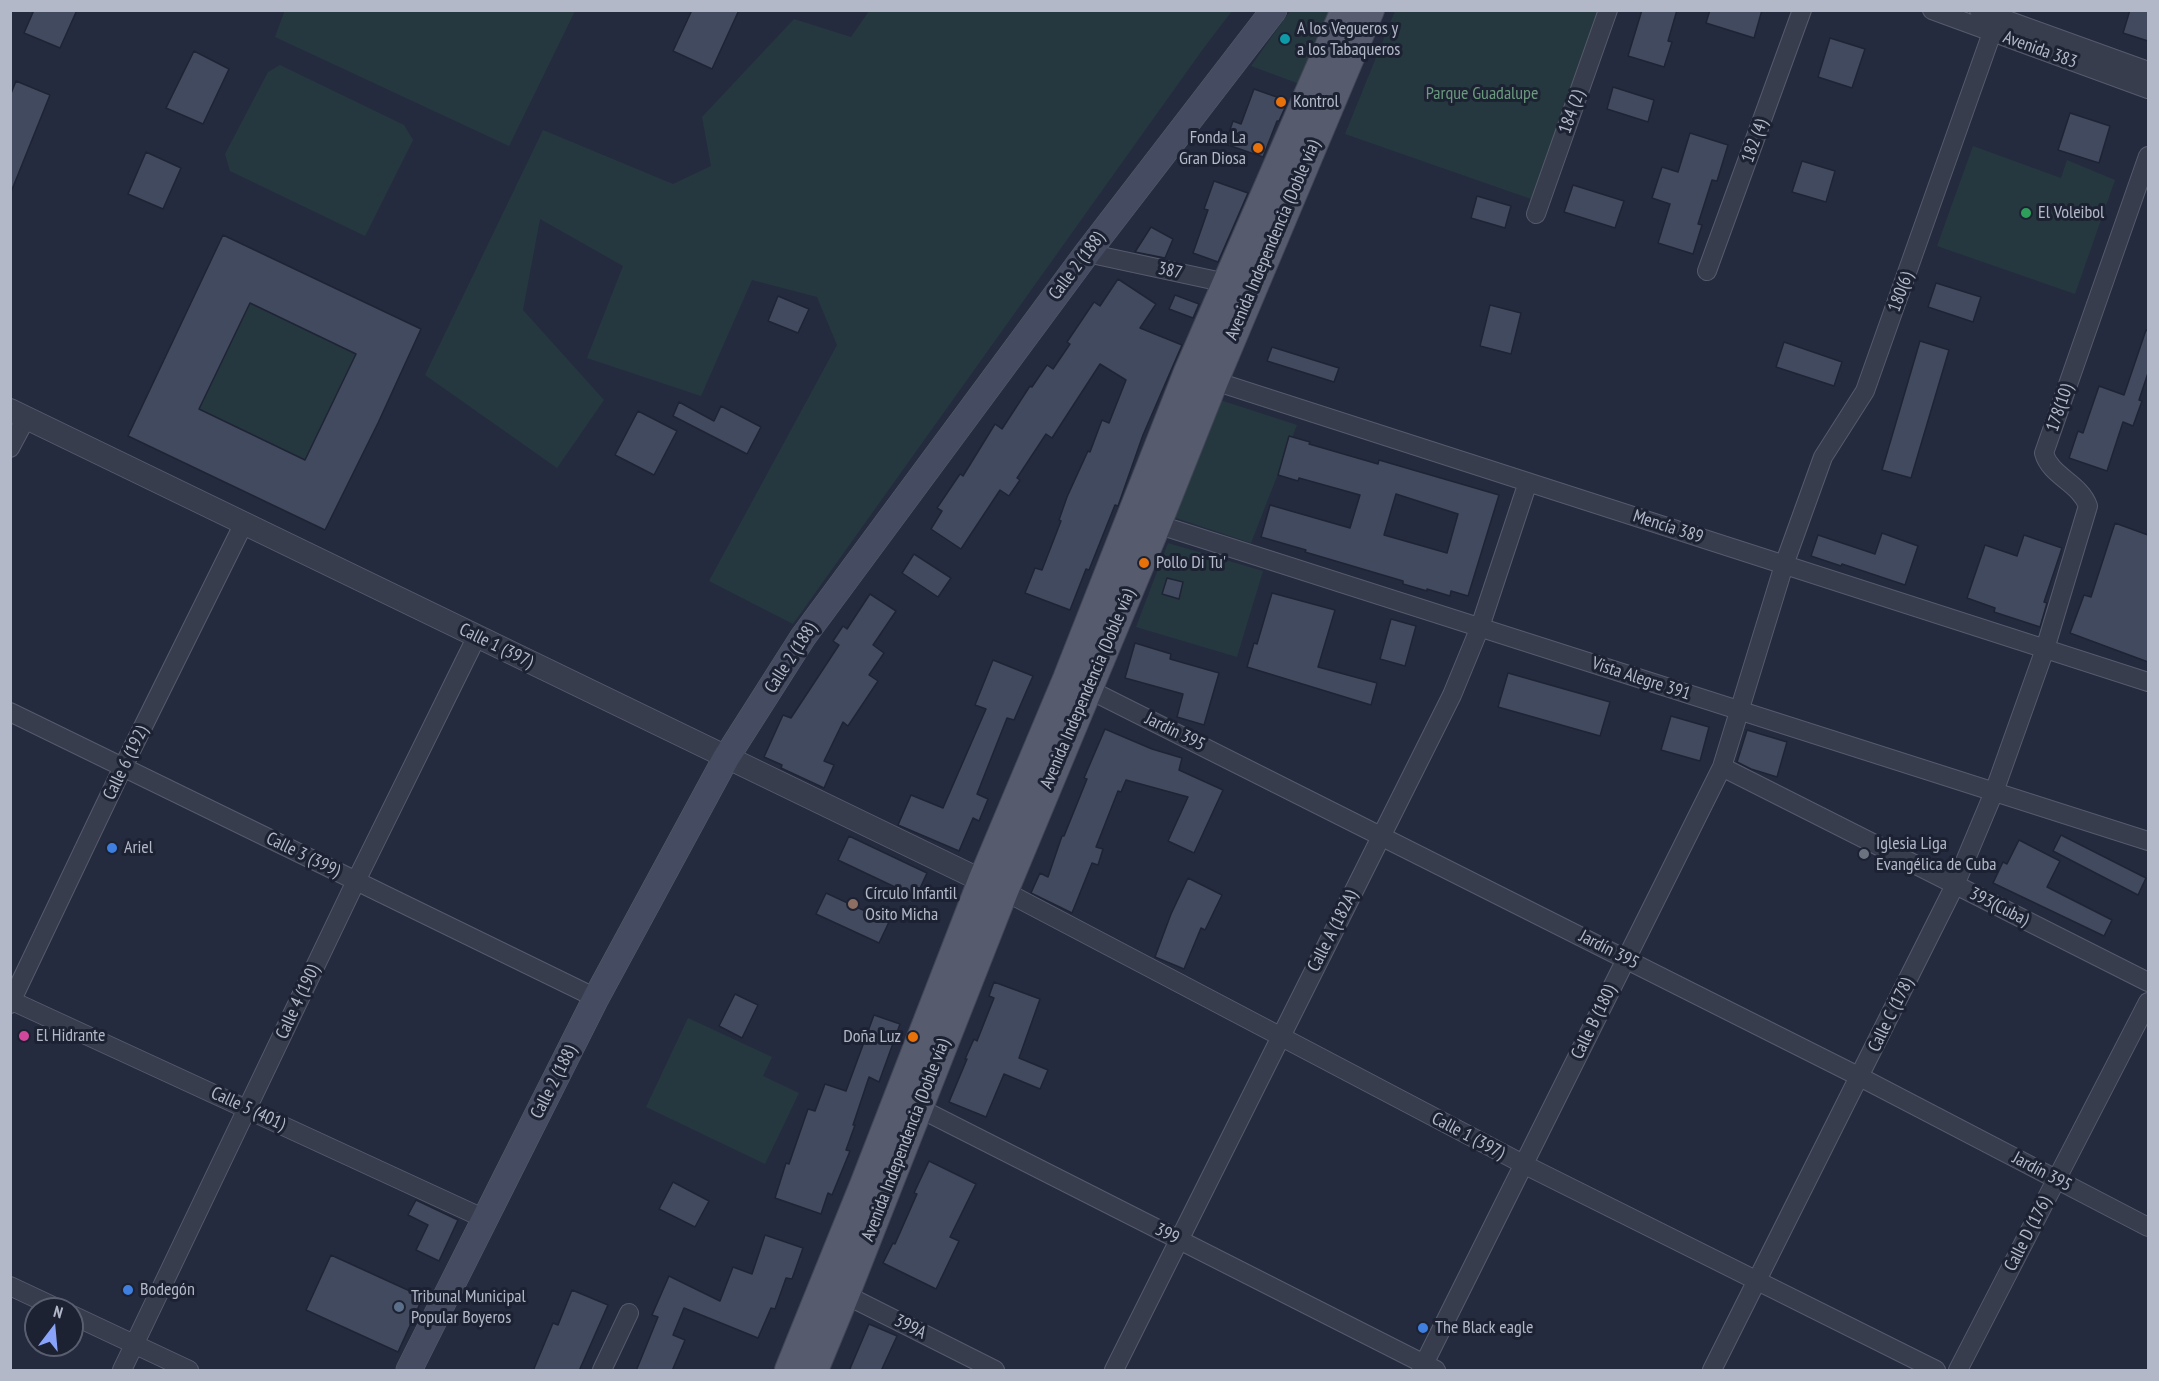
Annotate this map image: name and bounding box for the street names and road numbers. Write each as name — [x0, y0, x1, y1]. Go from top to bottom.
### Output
street label: Avenida 383 — [2000, 27, 2080, 73]
street label: 184 (2) — [1555, 87, 1589, 137]
street label: 182 (4) — [1737, 116, 1773, 166]
street label: Avenida Independencia (Doble vía) — [1221, 137, 1325, 343]
street label: Calle 2 (188) — [1044, 228, 1110, 304]
street label: 387 — [1156, 258, 1184, 284]
street label: 180(6) — [1884, 269, 1918, 315]
street label: 178(10) — [2042, 381, 2078, 435]
street label: Mencía 389 — [1630, 506, 1706, 548]
street label: Avenida Independencia (Doble vía) — [1036, 586, 1140, 792]
street label: Calle 1 (397) — [456, 619, 536, 673]
street label: Calle 2 (188) — [760, 619, 822, 697]
street label: Vista Alegre 391 — [1589, 653, 1693, 705]
street label: Jardín 395 — [1141, 708, 1209, 756]
street label: Calle 6 (192) — [99, 723, 153, 803]
street label: Calle 3 (399) — [263, 828, 343, 882]
street label: 393(Cuba) — [1966, 883, 2032, 931]
street label: Calle A (182A) — [1303, 887, 1363, 975]
street label: Jardín 395 — [1576, 926, 1642, 974]
street label: Calle 4 (190) — [271, 961, 325, 1043]
street label: Calle C (178) — [1864, 974, 1918, 1056]
street label: Calle B (180) — [1567, 981, 1621, 1063]
street label: Avenida Independencia (Doble vía) — [857, 1036, 955, 1244]
street label: Calle 2 (188) — [526, 1042, 582, 1122]
street label: Calle 5 (401) — [207, 1082, 289, 1136]
street label: Calle 1 (397) — [1428, 1108, 1508, 1164]
street label: Jardín 395 — [2009, 1147, 2075, 1197]
street label: Calle D (176) — [2000, 1193, 2056, 1275]
street label: 399 — [1151, 1219, 1183, 1249]
street label: 399A — [890, 1310, 930, 1344]

